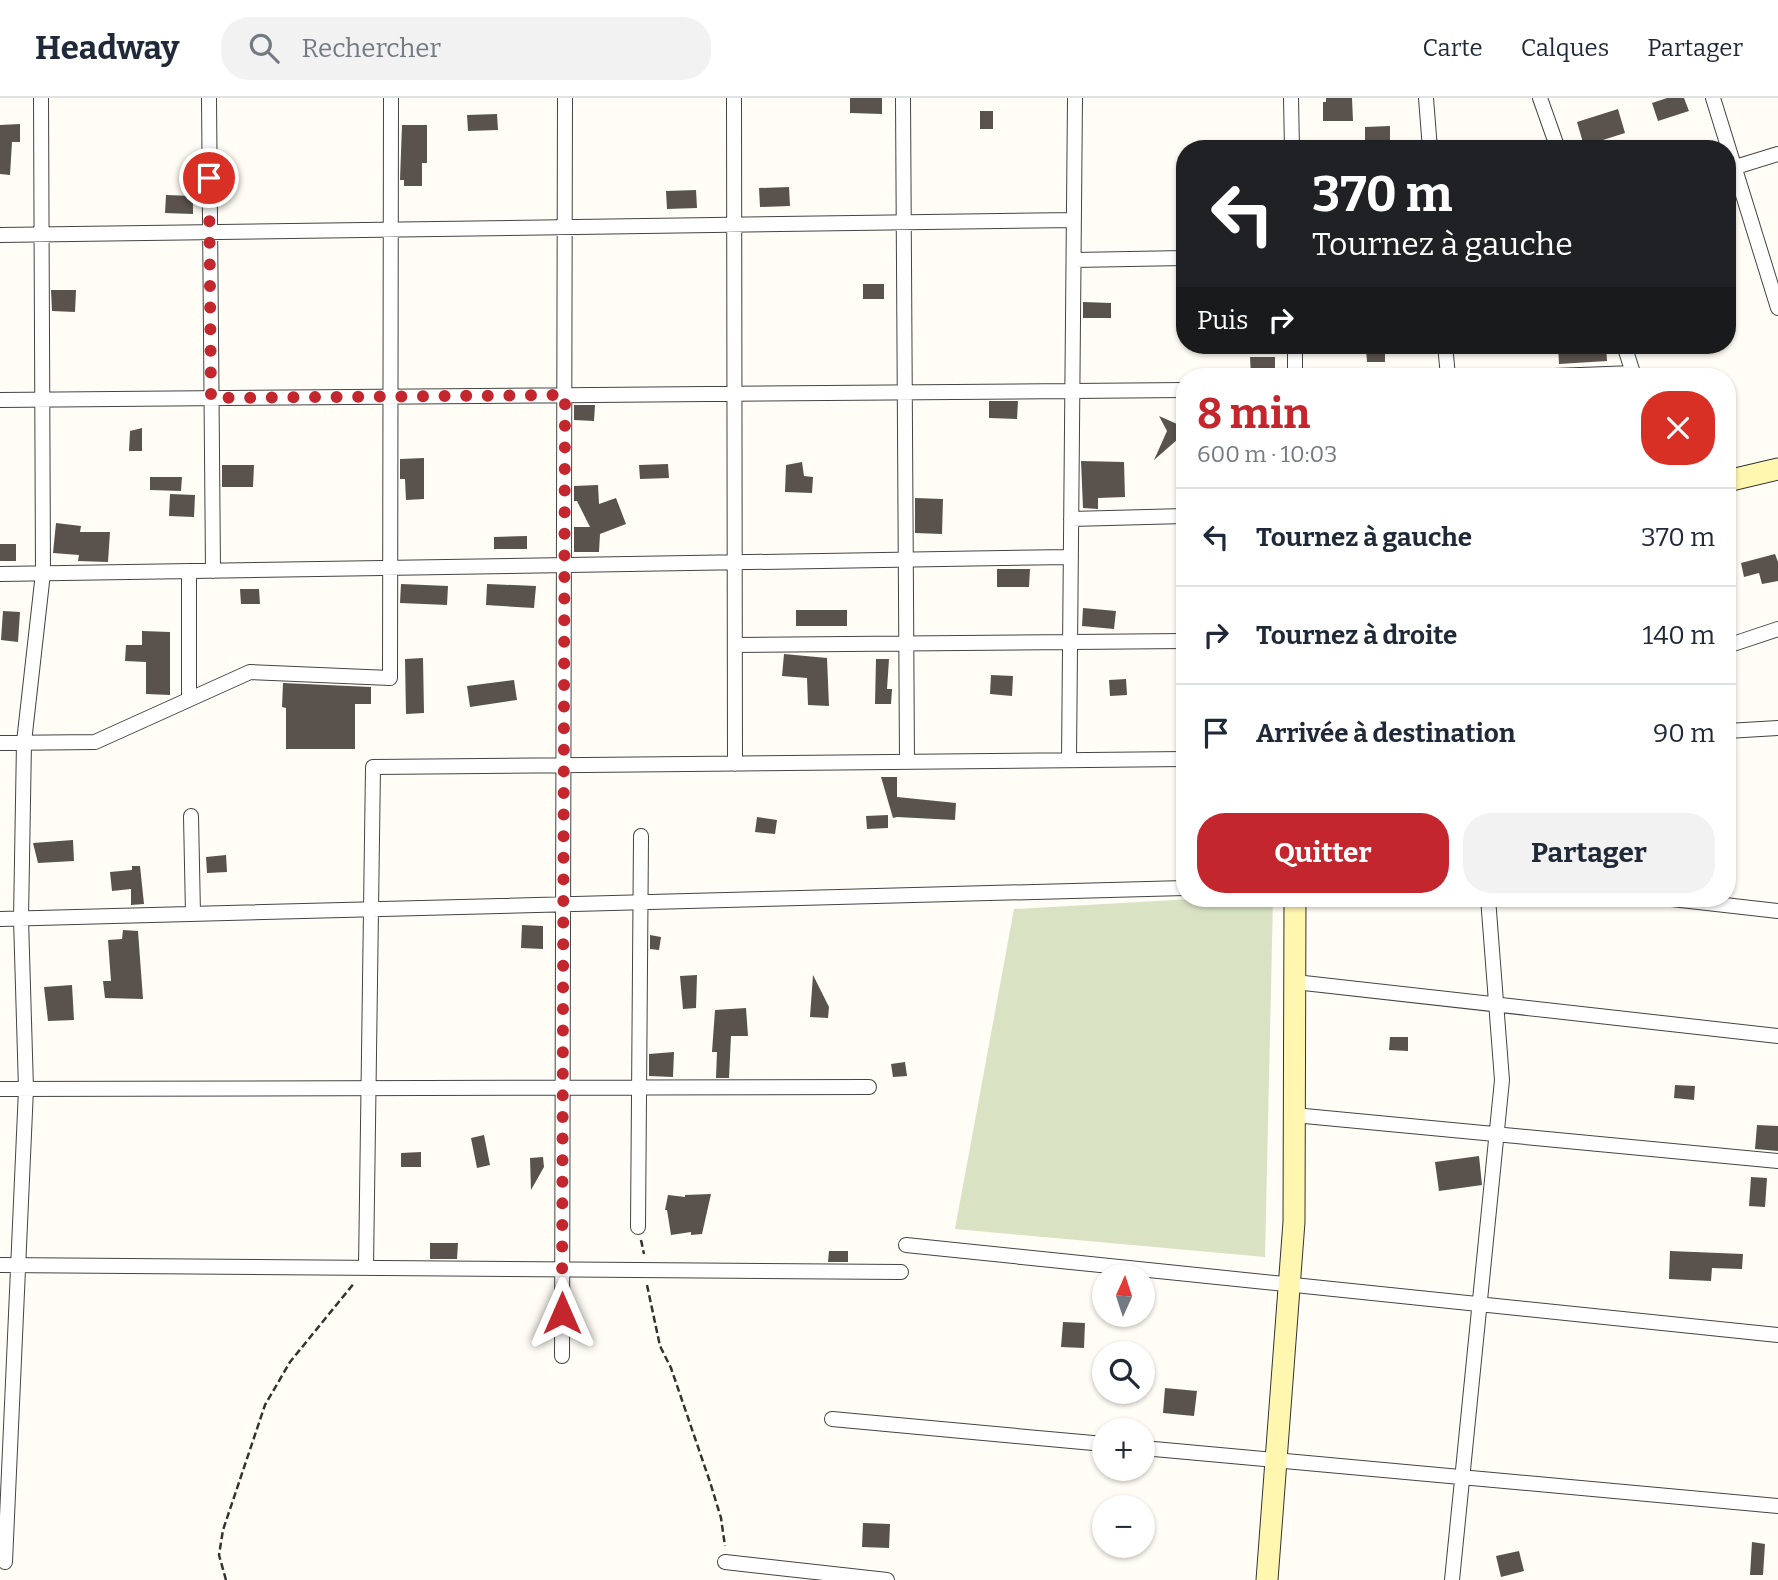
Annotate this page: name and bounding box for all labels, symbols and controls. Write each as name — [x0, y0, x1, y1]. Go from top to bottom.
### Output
search box — [221, 17, 711, 80]
text: Headway — [35, 28, 179, 68]
icon: search — [245, 29, 283, 67]
text: Rechercher — [301, 33, 441, 64]
text: Carte — [1423, 34, 1483, 62]
text: Calques — [1521, 34, 1609, 62]
text: Partager — [1647, 34, 1743, 62]
pin — [179, 148, 239, 208]
icon: arrive — [190, 159, 228, 197]
text: 370 m — [1312, 165, 1452, 224]
icon: left — [1197, 168, 1288, 259]
text: Tournez à gauche — [1312, 225, 1573, 263]
icon: right — [1262, 301, 1300, 339]
text: Puis — [1197, 305, 1248, 336]
text: 8 min — [1197, 389, 1310, 439]
button: close — [1641, 391, 1715, 465]
text: 600 m · 10:03 — [1197, 440, 1337, 468]
icon: left — [1197, 518, 1235, 556]
text: Tournez à gauche — [1256, 522, 1472, 553]
text: 370 m — [1641, 522, 1715, 553]
icon: right — [1197, 616, 1235, 654]
text: Tournez à droite — [1256, 620, 1457, 651]
text: 140 m — [1643, 620, 1715, 651]
icon: arrive — [1197, 714, 1235, 752]
text: Arrivée à destination — [1256, 718, 1515, 749]
text: 90 m — [1653, 718, 1715, 749]
button: Quitter — [1197, 813, 1449, 893]
button: Partager — [1463, 813, 1715, 893]
north arrow — [1092, 1264, 1155, 1326]
map controls — [1092, 1264, 1155, 1558]
position arrow — [525, 1276, 599, 1350]
button: search — [1092, 1341, 1155, 1404]
button: + — [1092, 1418, 1155, 1481]
button: − — [1092, 1495, 1155, 1558]

